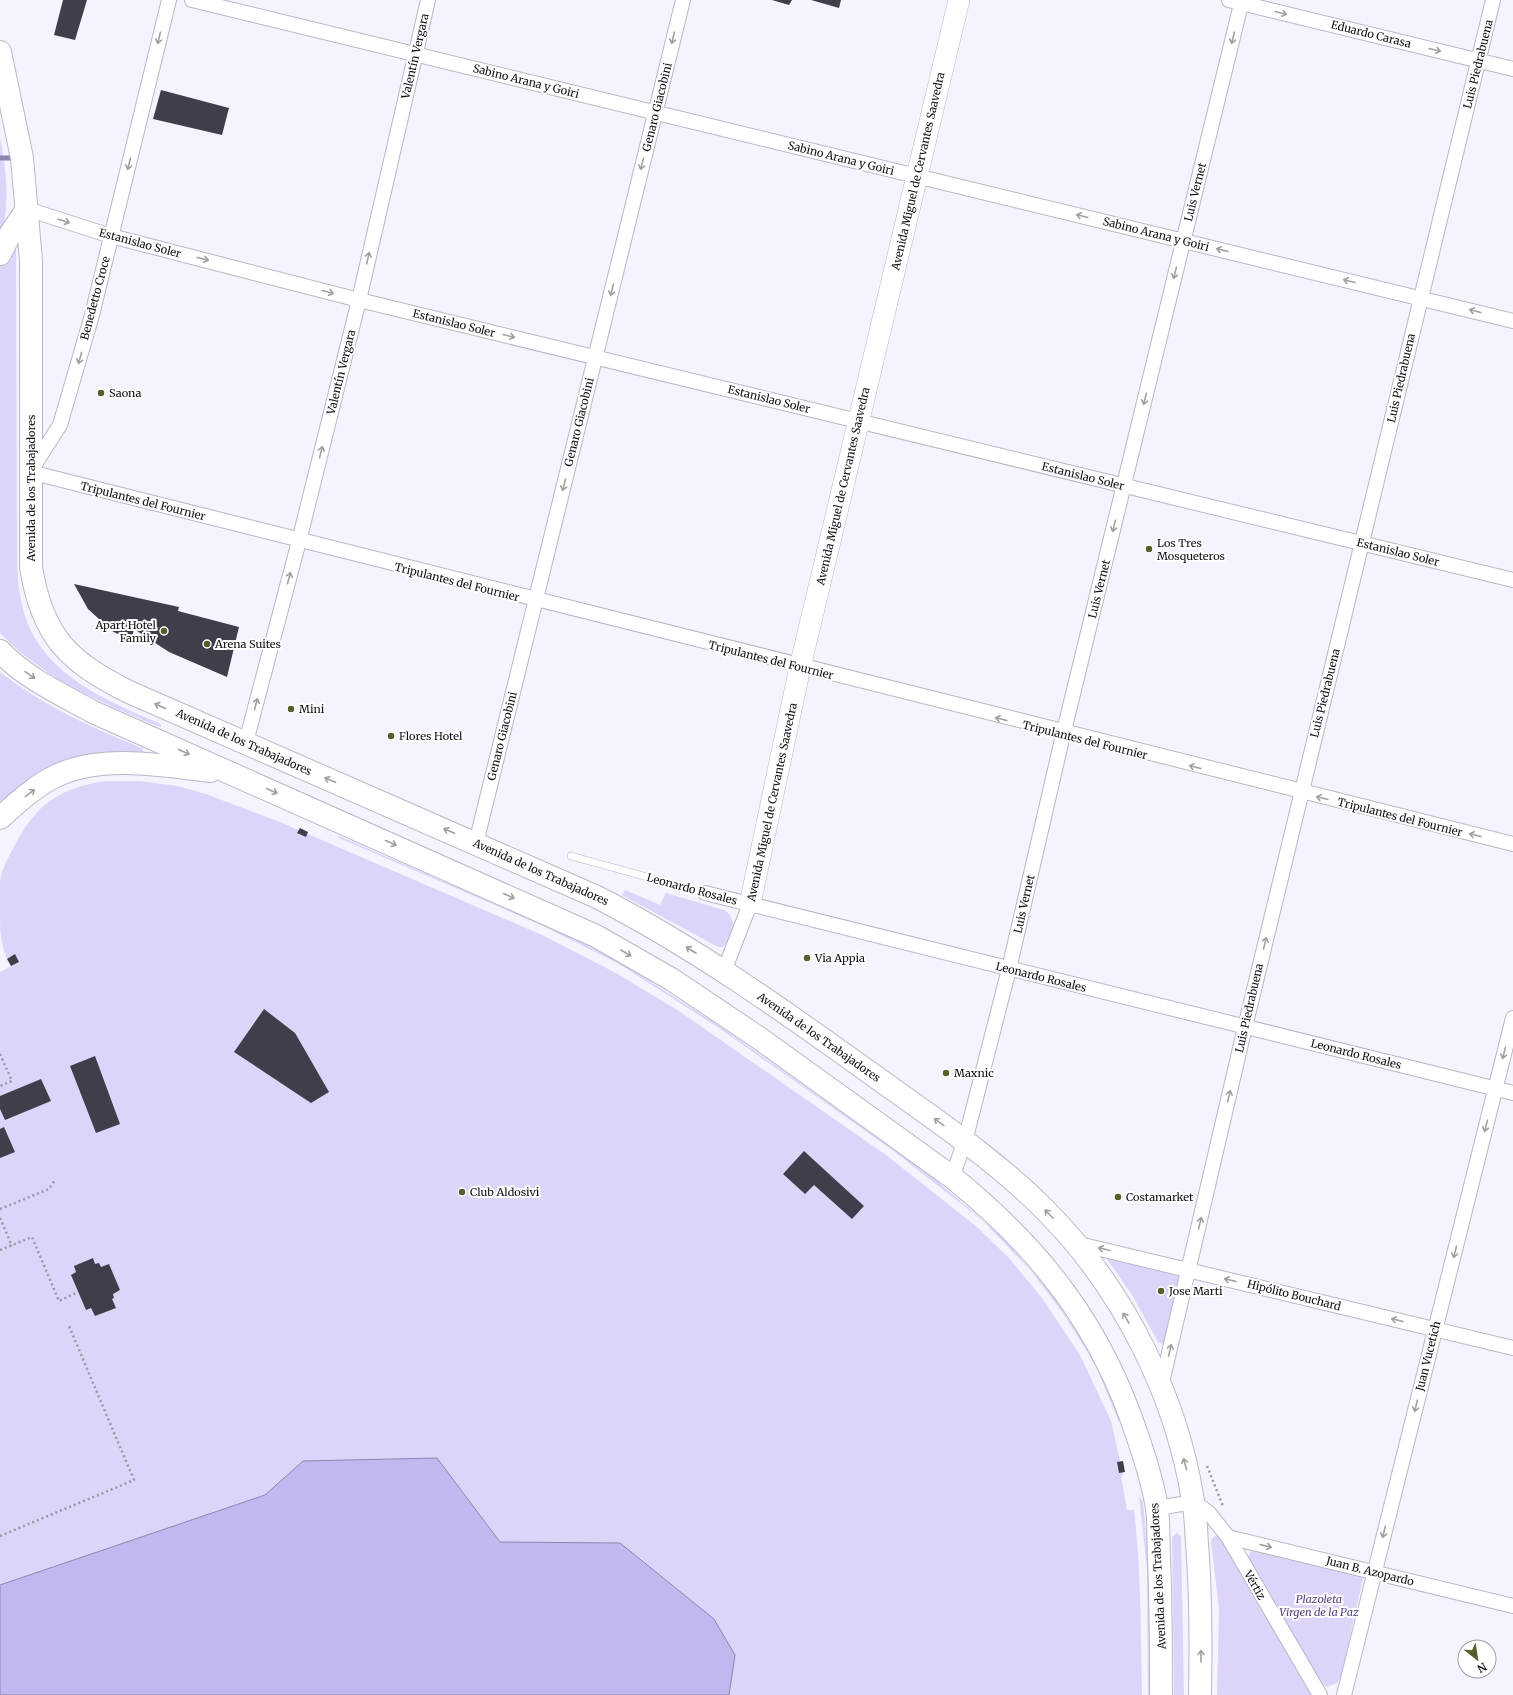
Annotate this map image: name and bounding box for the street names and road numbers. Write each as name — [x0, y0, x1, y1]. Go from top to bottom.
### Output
street label: Valentín Vergara — [398, 12, 432, 101]
street label: Eduardo Carasa — [1329, 17, 1413, 51]
street label: Luis Piedrabuena — [1460, 18, 1496, 110]
street label: Sabino Arana y Goiri — [471, 61, 581, 101]
street label: Genaro Giacobini — [639, 61, 675, 153]
street label: Avenida Miguel de Cervantes Saavedra — [888, 71, 948, 272]
street label: Sabino Arana y Goiri — [786, 138, 896, 178]
street label: Luis Vernet — [1181, 161, 1209, 223]
street label: Sabino Arana y Goiri — [1101, 214, 1211, 254]
street label: Estanislao Soler — [97, 225, 183, 261]
street label: Benedetto Croce — [77, 254, 113, 341]
street label: Estanislao Soler — [411, 306, 497, 340]
street label: Valentín Vergara — [323, 328, 358, 417]
street label: Luis Piedrabuena — [1384, 332, 1418, 424]
street label: Genaro Giacobini — [561, 376, 597, 468]
street label: Estanislao Soler — [726, 382, 812, 416]
street label: Avenida Miguel de Cervantes Saavedra — [813, 386, 873, 587]
street label: Avenida de los Trabajadores — [24, 415, 38, 562]
street label: Estanislao Soler — [1040, 459, 1126, 493]
street label: Tripulantes del Fournier — [79, 479, 207, 523]
street label: Estanislao Soler — [1355, 535, 1441, 569]
street label: Luis Vernet — [1085, 558, 1113, 620]
street label: Tripulantes del Fournier — [393, 560, 521, 604]
street label: Tripulantes del Fournier — [707, 638, 835, 682]
street label: Luis Piedrabuena — [1307, 647, 1343, 739]
street label: Genaro Giacobini — [484, 690, 520, 782]
street label: Avenida Miguel de Cervantes Saavedra — [744, 701, 800, 904]
street label: Avenida de los Trabajadores — [173, 705, 314, 778]
street label: Tripulantes del Fournier — [1021, 718, 1149, 762]
street label: Tripulantes del Fournier — [1336, 795, 1464, 839]
street label: Avenida de los Trabajadores — [470, 835, 611, 908]
street label: Leonardo Rosales — [645, 870, 739, 908]
street label: Luis Vernet — [1010, 873, 1038, 935]
street label: Leonardo Rosales — [994, 959, 1088, 995]
street label: Luis Piedrabuena — [1232, 962, 1266, 1054]
street label: Avenida de los Trabajadores — [754, 989, 883, 1085]
street label: Leonardo Rosales — [1309, 1036, 1403, 1072]
street label: Hipólito Bouchard — [1246, 1277, 1343, 1314]
street label: Juan Vucetich — [1412, 1319, 1444, 1394]
street label: Avenida de los Trabajadores — [1147, 1502, 1169, 1651]
street label: Juan B. Azopardo — [1324, 1553, 1416, 1589]
street label: Vértiz — [1241, 1567, 1269, 1602]

